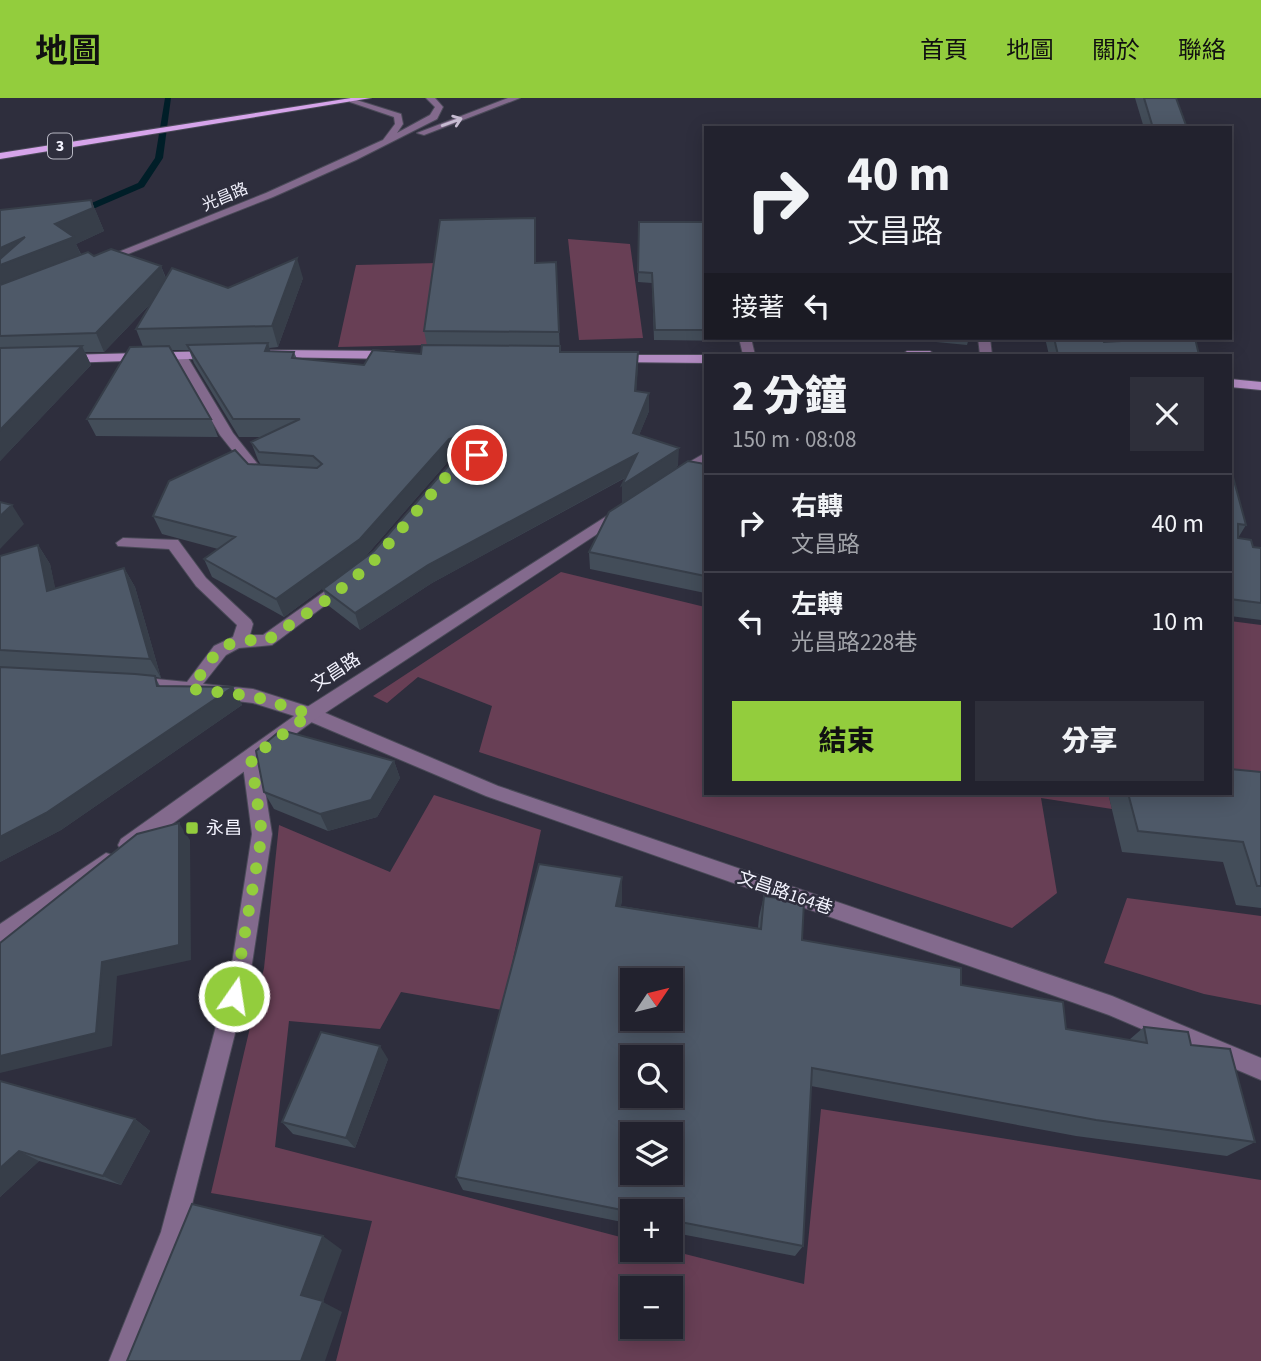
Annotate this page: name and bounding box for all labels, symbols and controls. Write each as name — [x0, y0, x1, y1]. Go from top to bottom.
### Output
text: 地圖 — [35, 28, 101, 75]
text: 首頁 — [920, 33, 968, 68]
text: 地圖 — [1006, 33, 1054, 68]
text: 關於 — [1092, 33, 1140, 68]
text: 聯絡 — [1178, 33, 1226, 68]
one-way arrow — [441, 114, 463, 127]
road number: 3 — [48, 134, 72, 158]
text: 40 m — [847, 140, 951, 210]
icon: right — [732, 154, 823, 245]
street label: 光昌路 — [199, 177, 251, 217]
text: 文昌路 — [847, 209, 943, 255]
icon: left — [798, 287, 836, 325]
text: 接著 — [732, 289, 784, 326]
text: 2 分鐘 — [732, 367, 847, 427]
button: close — [1130, 377, 1204, 451]
text: 150 m · 08:08 — [732, 423, 856, 456]
pin — [447, 425, 507, 485]
icon: arrive — [458, 436, 496, 474]
text: 右轉 — [791, 488, 843, 525]
icon: right — [732, 504, 770, 542]
text: 40 m — [1151, 505, 1204, 542]
text: 文昌路 — [791, 528, 860, 561]
text: 左轉 — [791, 586, 843, 623]
icon: left — [732, 602, 770, 640]
text: 10 m — [1151, 603, 1204, 640]
text: 光昌路228巷 — [791, 626, 917, 659]
street label: 文昌路 — [307, 647, 365, 697]
button: 結束 — [732, 701, 961, 781]
button: 分享 — [975, 701, 1204, 781]
place label: 永昌 — [206, 816, 242, 841]
marker: 永昌 — [184, 820, 200, 836]
street label: 文昌路164巷 — [734, 865, 836, 921]
position arrow — [197, 959, 271, 1033]
north arrow — [620, 968, 682, 1031]
map controls — [620, 968, 683, 1339]
button: search — [620, 1045, 683, 1108]
button: layers — [620, 1122, 683, 1185]
button: + — [620, 1199, 683, 1262]
button: − — [620, 1276, 683, 1339]

